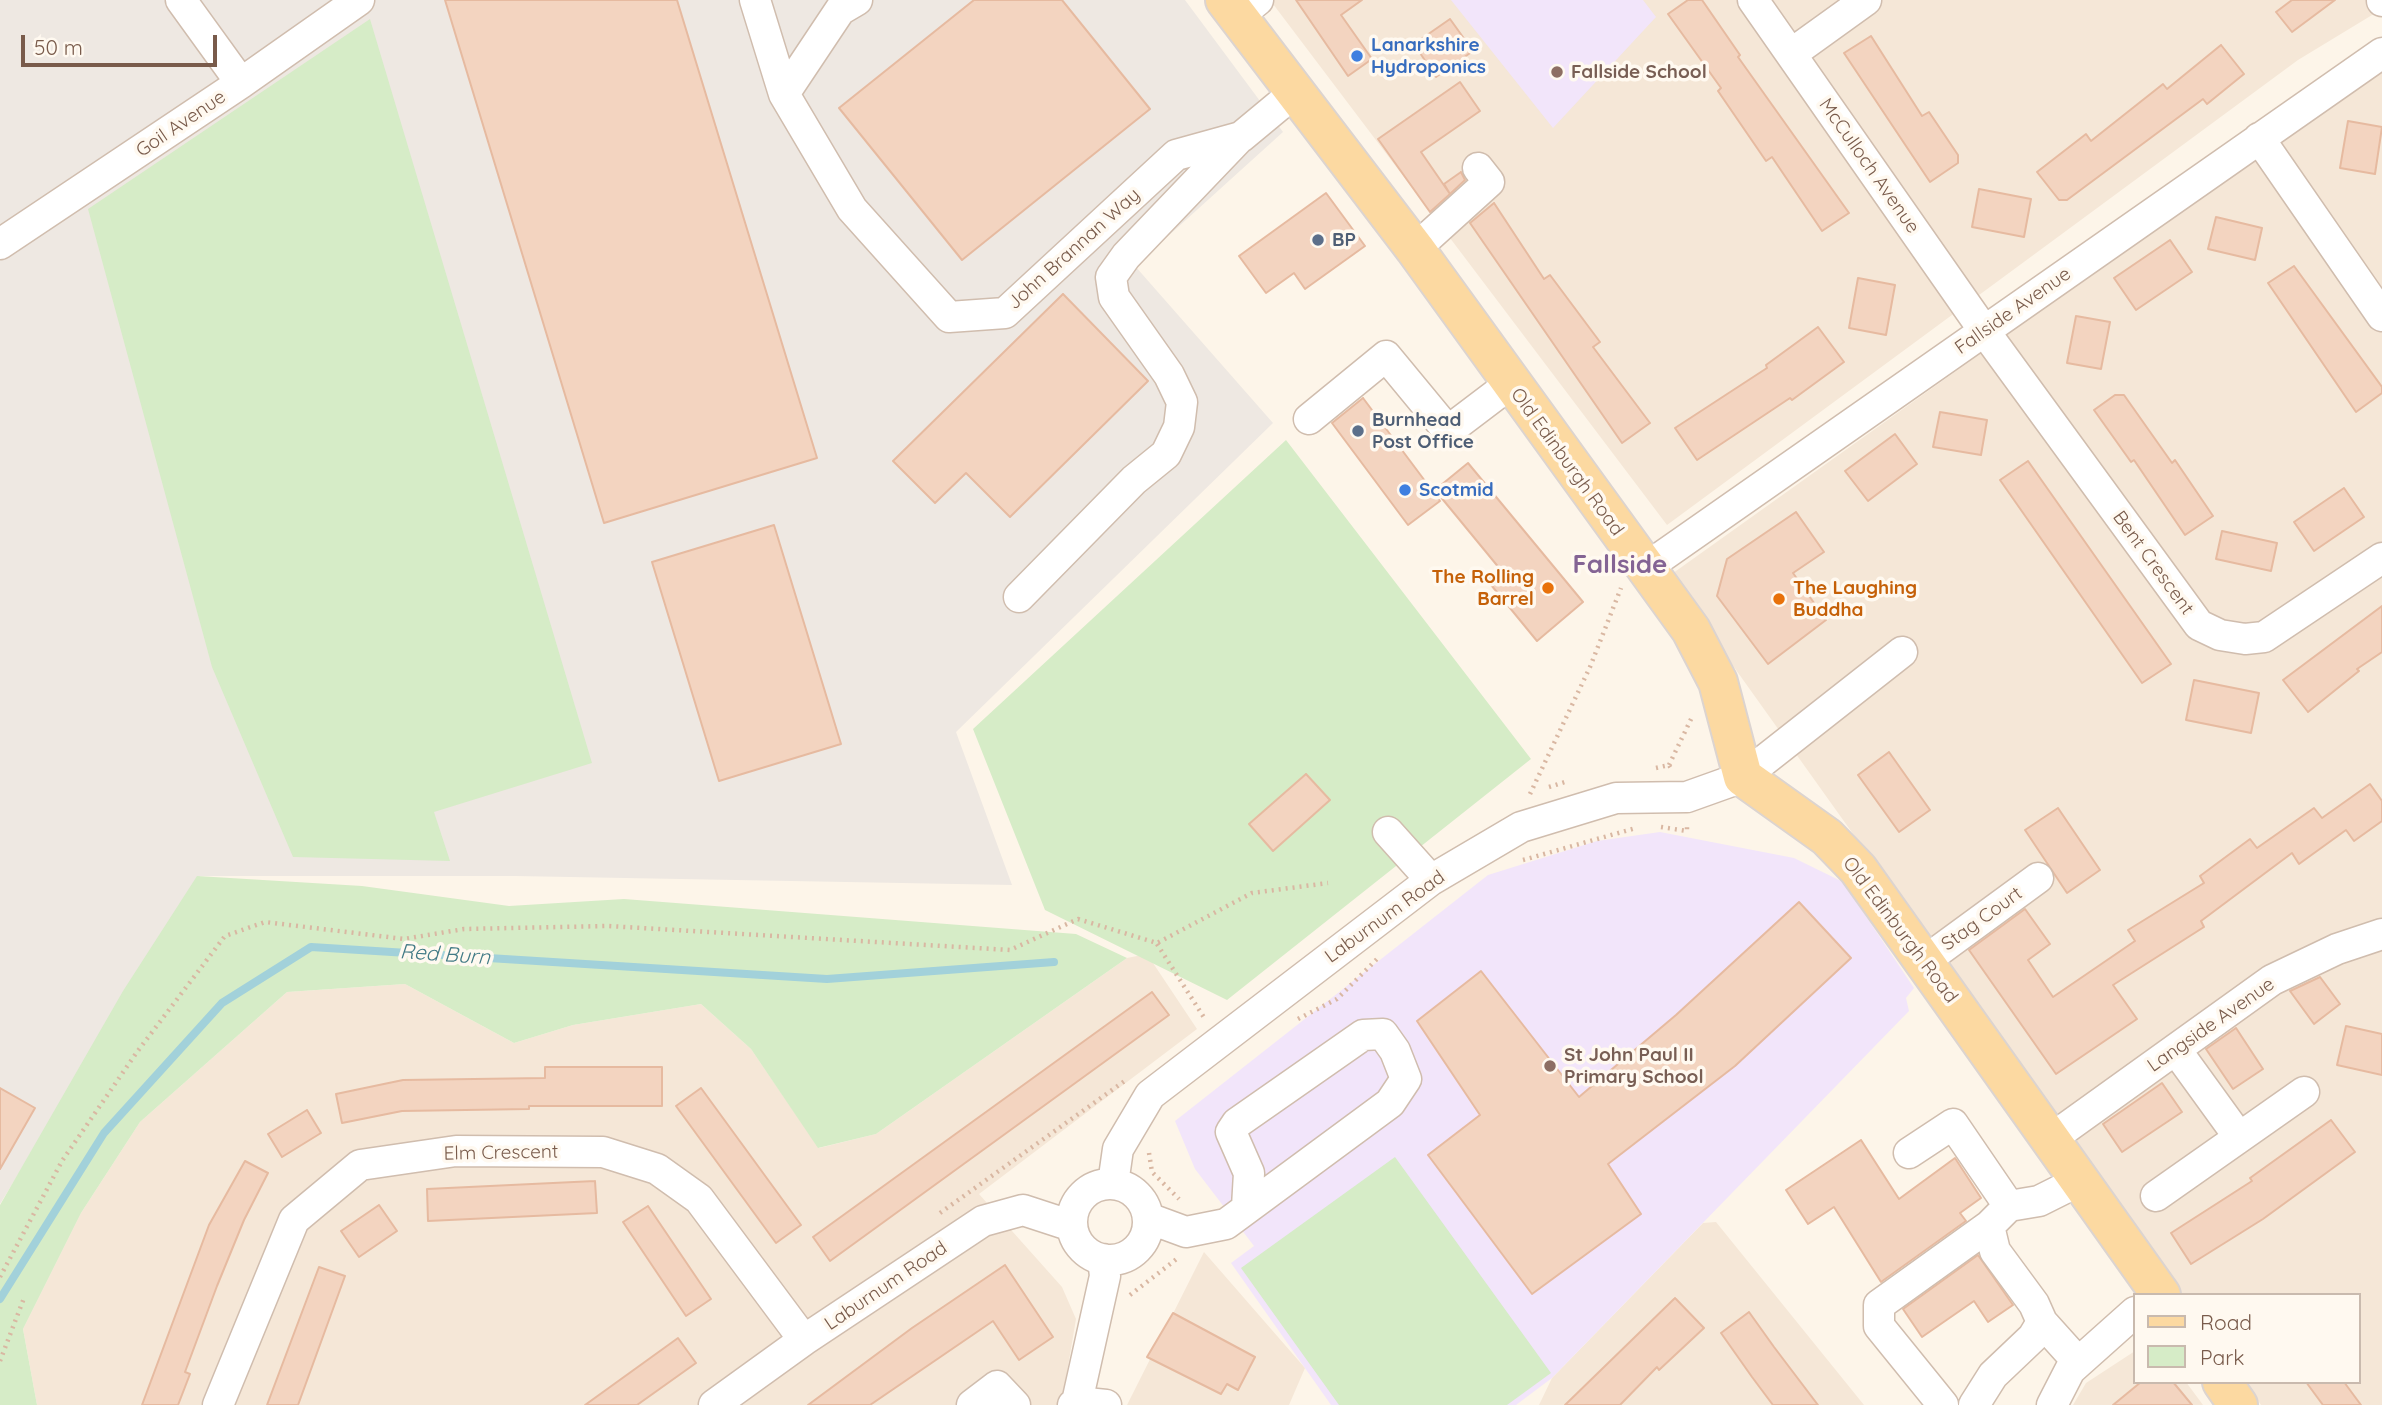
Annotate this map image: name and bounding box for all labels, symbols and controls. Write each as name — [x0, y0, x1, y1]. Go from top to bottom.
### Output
scale bar — [24, 21, 220, 65]
text: 50 m — [34, 34, 83, 60]
place label: Lanarkshire Hydroponics — [1371, 34, 1486, 78]
marker: Lanarkshire Hydroponics — [1349, 48, 1365, 64]
place label: Fallside School — [1571, 61, 1707, 83]
marker: Fallside School — [1549, 64, 1565, 80]
street label: Goil Avenue — [132, 86, 230, 162]
street label: McCulloch Avenue — [1814, 94, 1924, 238]
street label: John Brannan Way — [1003, 184, 1145, 314]
place label: BP — [1332, 229, 1356, 251]
marker: BP — [1310, 232, 1326, 248]
street label: Fallside Avenue — [1951, 263, 2075, 359]
street label: Old Edinburgh Road — [1506, 384, 1628, 540]
place label: Burnhead Post Office — [1372, 409, 1474, 453]
marker: Burnhead Post Office — [1350, 423, 1366, 439]
place label: Scotmid — [1419, 479, 1494, 501]
marker: Scotmid — [1397, 482, 1413, 498]
street label: Bent Crescent — [2108, 507, 2198, 619]
district label: Fallside — [1573, 549, 1667, 581]
place label: The Rolling Barrel — [1431, 566, 1534, 610]
place label: The Laughing Buddha — [1793, 577, 1917, 621]
marker: The Rolling Barrel — [1540, 580, 1556, 596]
marker: The Laughing Buddha — [1771, 591, 1787, 607]
street label: Old Edinburgh Road — [1838, 852, 1962, 1008]
street label: Laburnum Road — [1321, 866, 1449, 968]
street label: Stag Court — [1937, 882, 2027, 956]
water label: Red Burn — [399, 939, 491, 971]
street label: Langside Avenue — [2143, 973, 2279, 1077]
place label: St John Paul II Primary School — [1564, 1044, 1704, 1088]
marker: St John Paul II Primary School — [1542, 1058, 1558, 1074]
street label: Elm Crescent — [443, 1141, 559, 1165]
street label: Laburnum Road — [820, 1237, 952, 1335]
legend — [2134, 1293, 2361, 1384]
text: Road — [2200, 1309, 2252, 1335]
text: Park — [2200, 1344, 2244, 1370]

